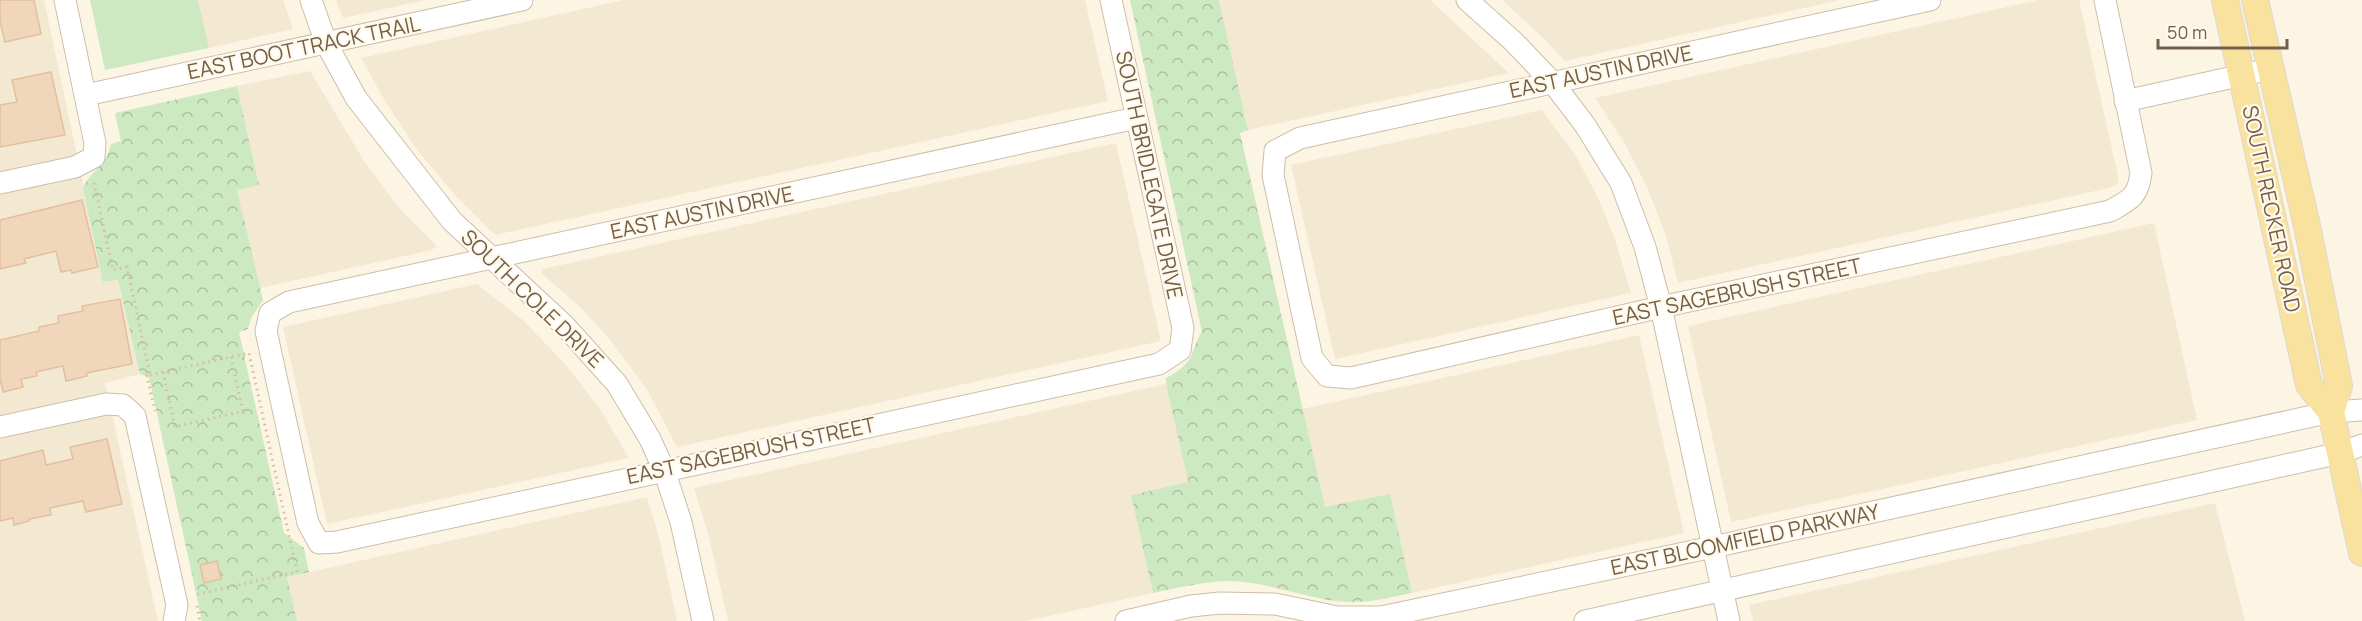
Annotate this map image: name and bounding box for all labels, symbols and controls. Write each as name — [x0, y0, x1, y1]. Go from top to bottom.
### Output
street label: EAST BOOT TRACK TRAIL — [185, 9, 423, 85]
scale bar — [2158, 12, 2287, 50]
text: 50 m — [2167, 20, 2207, 44]
street label: EAST AUSTIN DRIVE — [1507, 38, 1695, 104]
street label: SOUTH BRIDLEGATE DRIVE — [1110, 48, 1190, 302]
street label: SOUTH RECKER ROAD — [2236, 103, 2308, 315]
street label: EAST AUSTIN DRIVE — [608, 179, 796, 245]
street label: SOUTH COLE DRIVE — [455, 223, 610, 374]
street label: EAST SAGEBRUSH STREET — [1610, 251, 1864, 331]
street label: EAST SAGEBRUSH STREET — [624, 410, 878, 490]
street label: EAST BLOOMFIELD PARKWAY — [1608, 497, 1882, 581]

